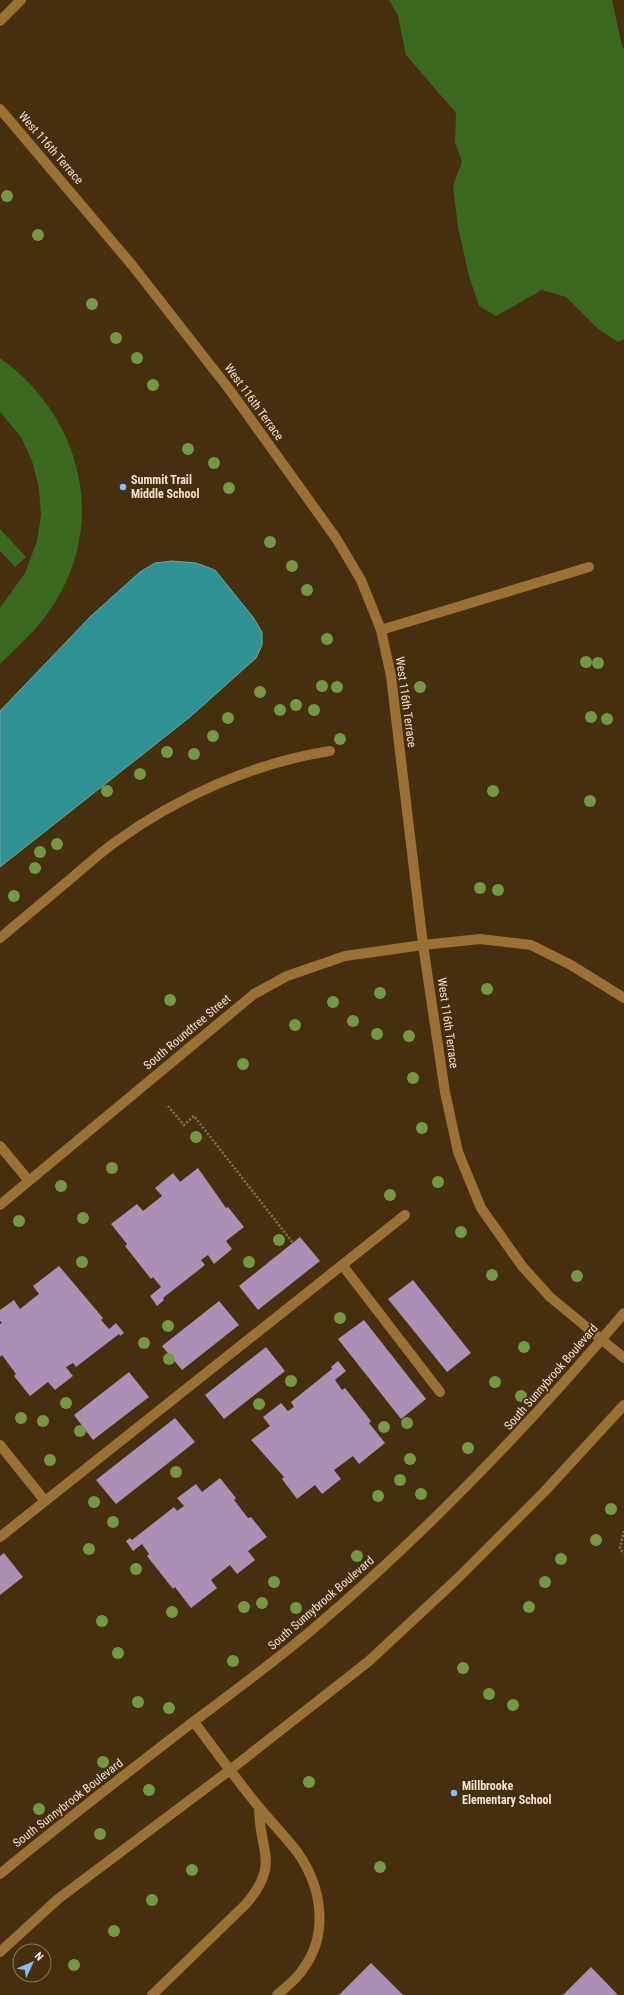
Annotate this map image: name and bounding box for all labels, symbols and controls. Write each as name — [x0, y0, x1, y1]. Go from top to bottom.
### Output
street label: West 116th Terrace — [16, 109, 86, 187]
street label: West 116th Terrace — [222, 361, 287, 443]
place label: Summit Trail Middle School — [131, 473, 199, 501]
marker: Summit Trail Middle School — [118, 482, 128, 492]
street label: West 116th Terrace — [393, 656, 419, 749]
street label: West 116th Terrace — [435, 977, 461, 1070]
street label: South Roundtree Street — [141, 991, 234, 1072]
street label: South Sunnybrook Boulevard — [501, 1321, 601, 1433]
street label: South Sunnybrook Boulevard — [265, 1553, 377, 1653]
street label: South Sunnybrook Boulevard — [10, 1756, 126, 1850]
place label: Millbrooke Elementary School — [462, 1779, 552, 1807]
marker: Millbrooke Elementary School — [449, 1788, 459, 1798]
north arrow — [12, 1943, 52, 1983]
text: N — [32, 1949, 46, 1964]

